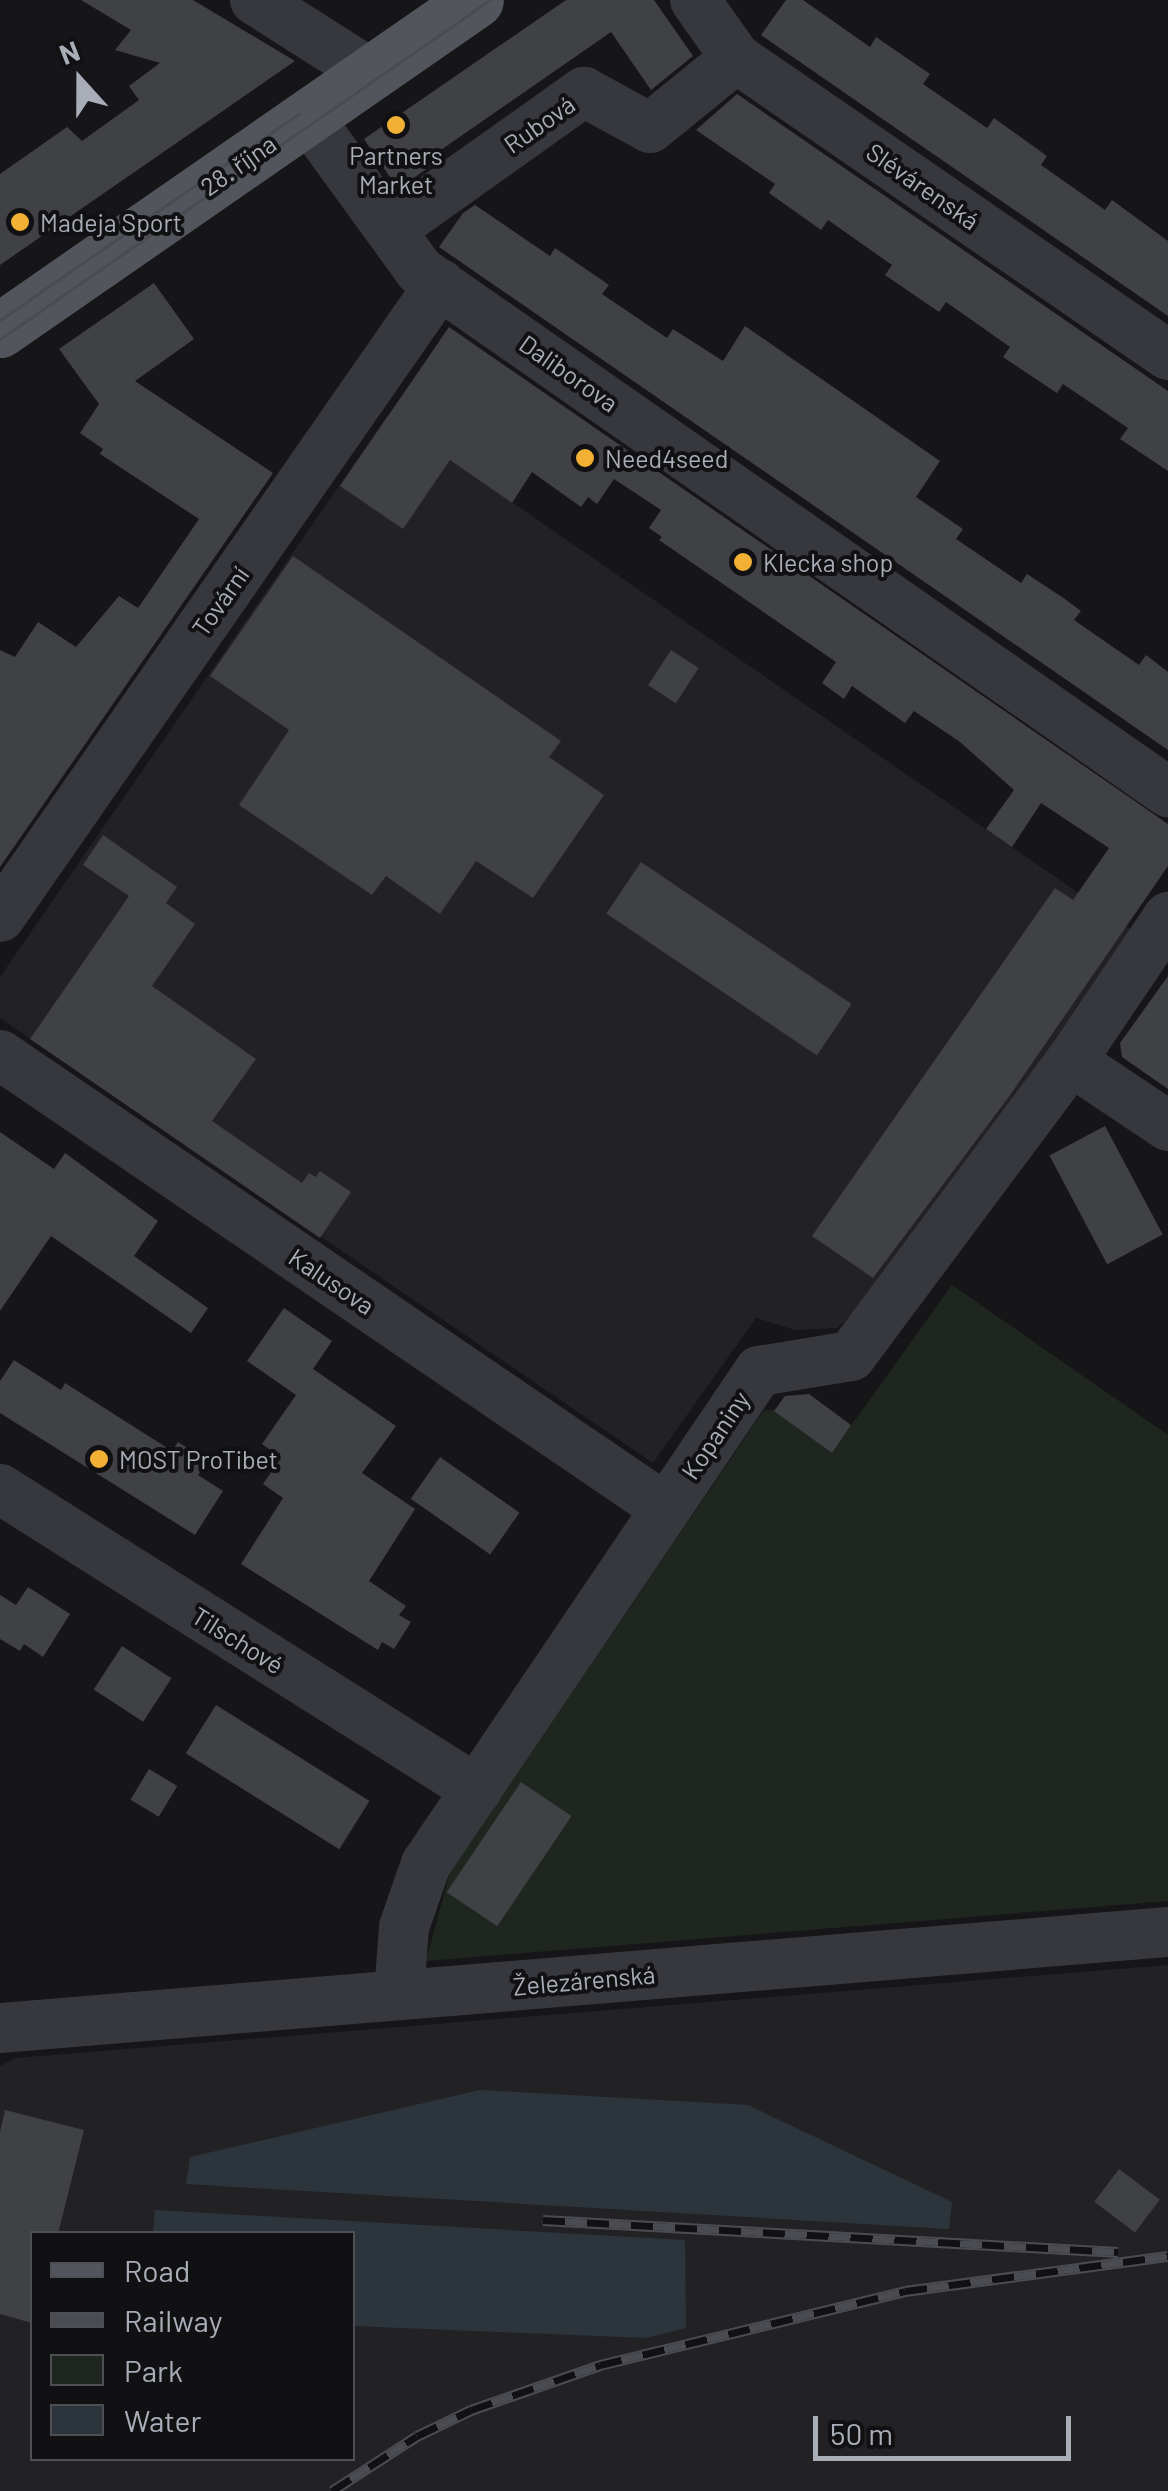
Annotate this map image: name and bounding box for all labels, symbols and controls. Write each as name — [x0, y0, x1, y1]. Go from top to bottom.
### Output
north arrow — [30, 30, 130, 130]
text: N — [54, 33, 84, 71]
street label: Rubová — [498, 89, 580, 159]
marker: Partners Market — [385, 114, 407, 136]
street label: 28. října — [195, 128, 281, 202]
street label: Slévárenská — [861, 136, 985, 236]
place label: Partners Market — [349, 141, 443, 200]
place label: Madeja Sport — [40, 207, 182, 237]
marker: Madeja Sport — [9, 211, 31, 233]
street label: Daliborova — [514, 328, 624, 418]
place label: Need4seed — [605, 443, 728, 473]
marker: Need4seed — [574, 447, 596, 469]
place label: Klecka shop — [763, 547, 893, 577]
marker: Klecka shop — [732, 551, 754, 573]
street label: Tovární — [185, 561, 255, 641]
street label: Kalusova — [284, 1242, 380, 1320]
street label: Kopaniny — [675, 1385, 755, 1485]
place label: MOST ProTibet — [119, 1444, 278, 1474]
marker: MOST ProTibet — [88, 1448, 110, 1470]
street label: Tilschové — [187, 1600, 289, 1680]
street label: Železárenská — [512, 1959, 656, 2001]
legend — [30, 2231, 355, 2461]
text: Road — [124, 2252, 190, 2288]
text: Railway — [124, 2302, 223, 2338]
text: Park — [124, 2352, 183, 2388]
scale bar — [818, 2396, 1076, 2458]
text: Water — [124, 2402, 202, 2438]
text: 50 m — [830, 2415, 893, 2451]

